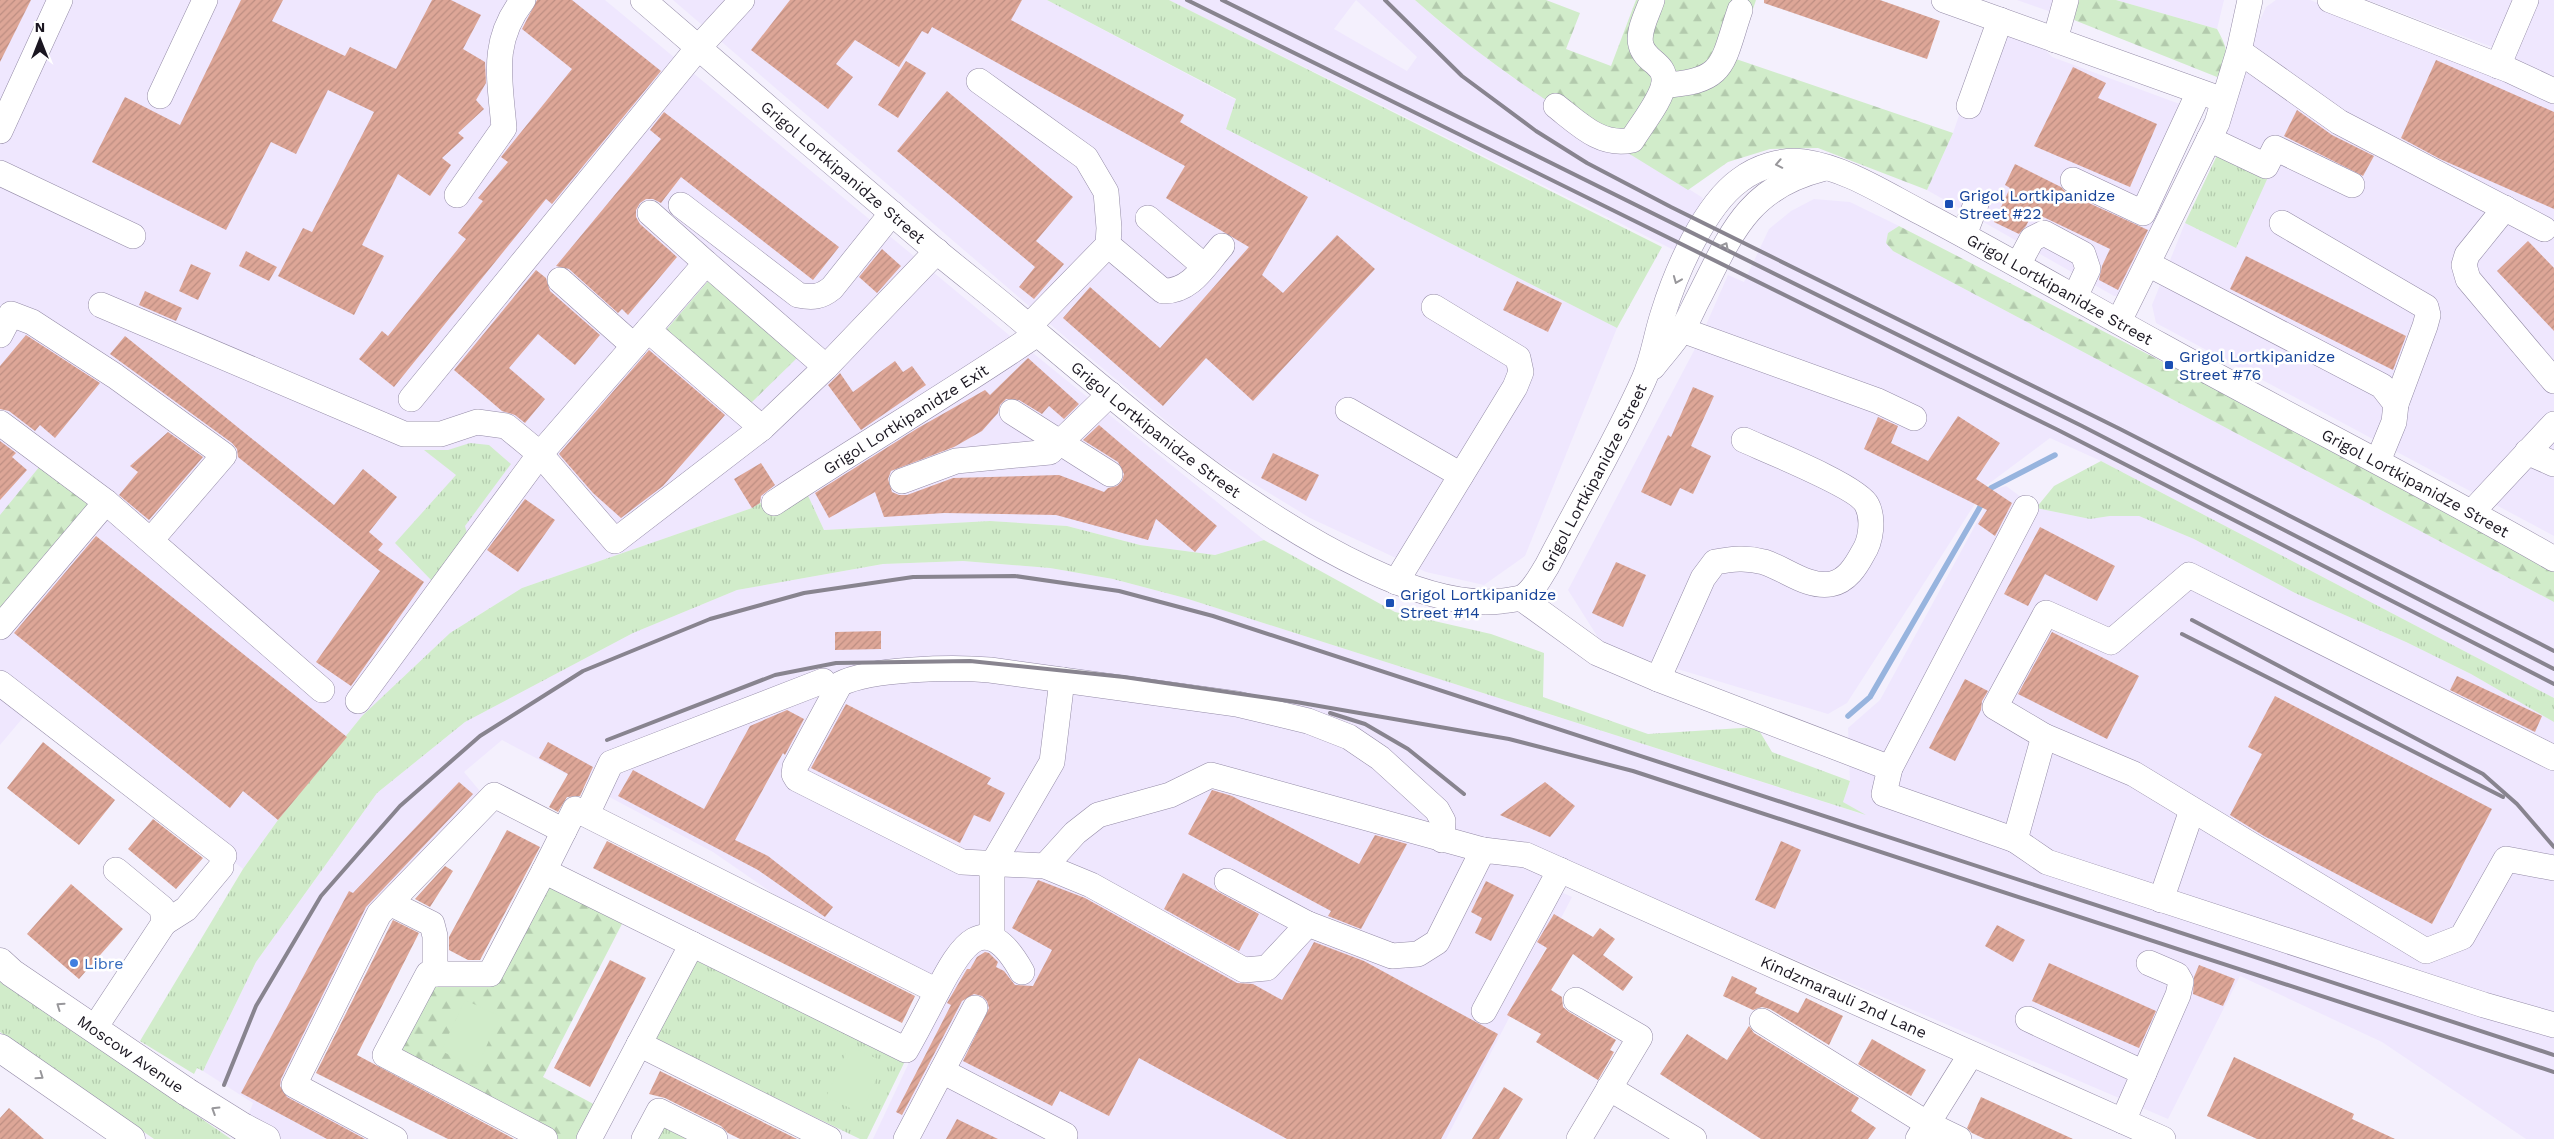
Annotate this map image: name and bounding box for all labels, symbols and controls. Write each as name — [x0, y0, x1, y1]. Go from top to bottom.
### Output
north arrow — [15, 15, 65, 65]
text: N — [35, 19, 45, 35]
street label: Grigol Lortkipanidze Street — [757, 97, 930, 247]
one-way arrow — [1775, 158, 1784, 168]
place label: Grigol Lortkipanidze Street #22 — [1959, 186, 2115, 223]
marker: Grigol Lortkipanidze Street #22 — [1943, 198, 1955, 210]
street label: Grigol Lortkipanidze Street — [1964, 229, 2156, 349]
one-way arrow — [1719, 242, 1729, 251]
one-way arrow — [1672, 275, 1683, 284]
place label: Grigol Lortkipanidze Street #76 — [2179, 347, 2335, 384]
street label: Grigol Lortkipanidze Street — [1067, 357, 1245, 502]
marker: Grigol Lortkipanidze Street #76 — [2163, 359, 2175, 371]
street label: Grigol Lortkipanidze Exit — [819, 360, 992, 478]
street label: Grigol Lortkipanidze Street — [1536, 380, 1650, 575]
street label: Grigol Lortkipanidze Street — [2319, 424, 2513, 541]
place label: Grigol Lortkipanidze Street #14 — [1400, 585, 1556, 622]
marker: Grigol Lortkipanidze Street #14 — [1384, 597, 1396, 609]
street label: Kindzmarauli 2nd Lane — [1758, 951, 1930, 1042]
place label: Libre — [84, 954, 123, 973]
marker: Libre — [68, 957, 80, 969]
one-way arrow — [56, 1003, 66, 1012]
street label: Moscow Avenue — [74, 1011, 188, 1097]
one-way arrow — [34, 1070, 44, 1079]
one-way arrow — [212, 1106, 221, 1116]

